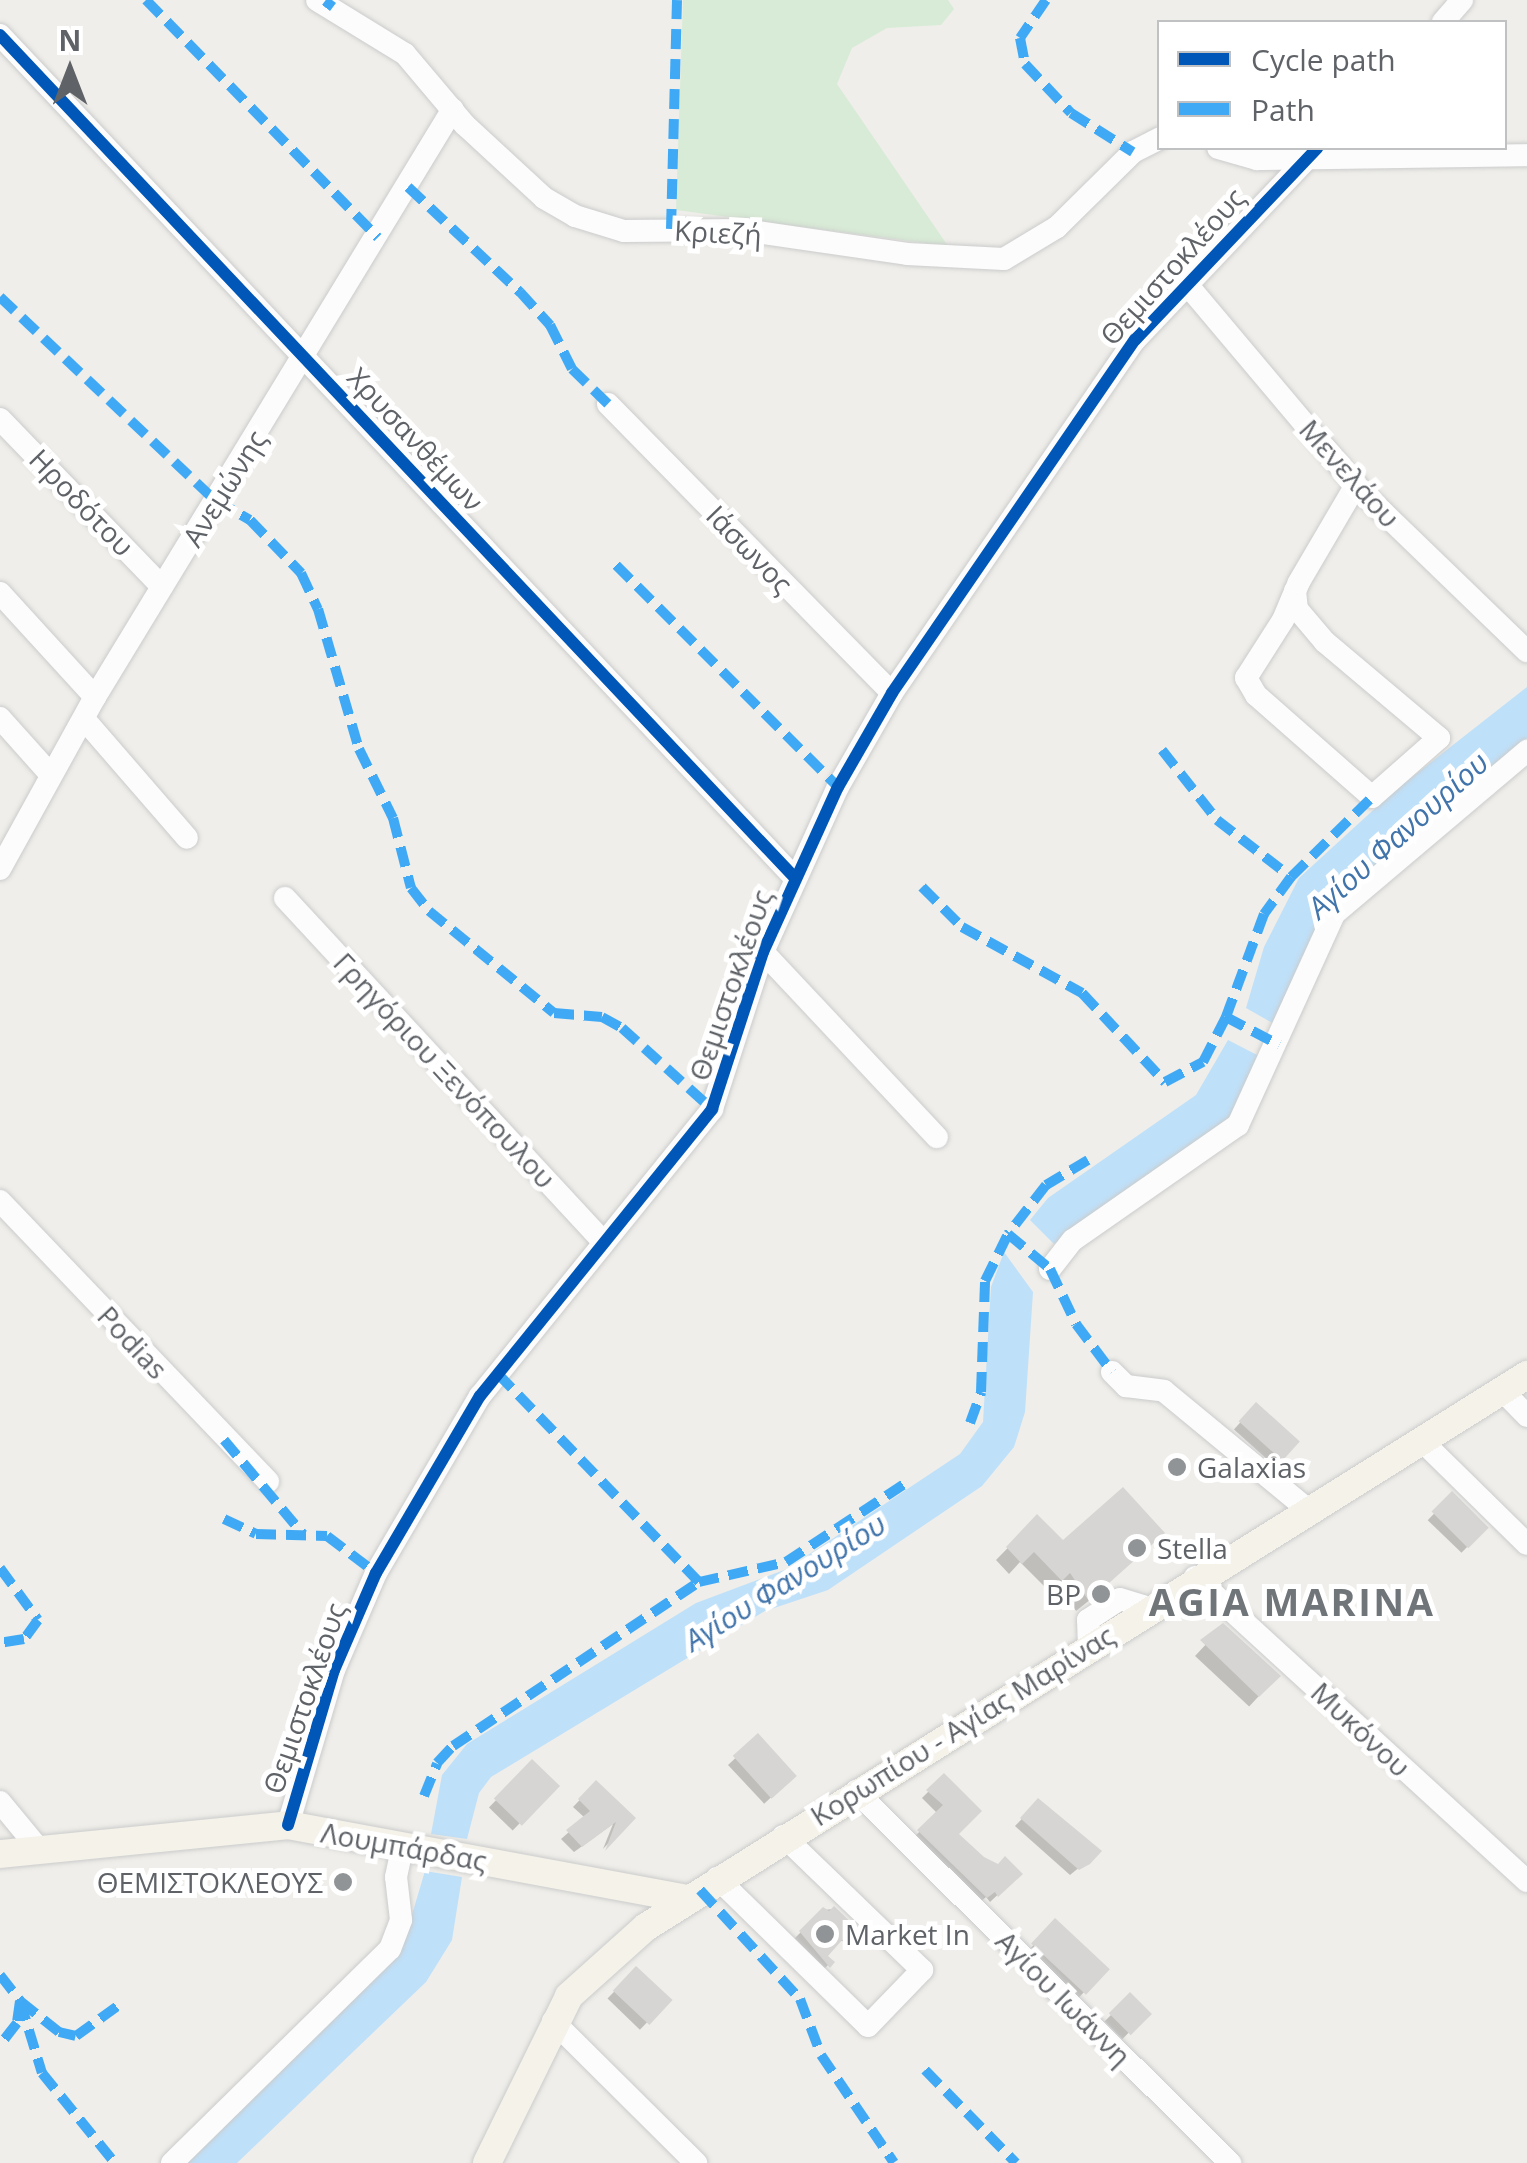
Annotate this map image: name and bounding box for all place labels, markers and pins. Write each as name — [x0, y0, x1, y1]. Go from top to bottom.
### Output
place label: Galaxias — [1197, 1450, 1306, 1484]
marker: Galaxias — [1166, 1456, 1188, 1478]
place label: Stella — [1157, 1531, 1228, 1565]
marker: Stella — [1126, 1537, 1148, 1559]
place label: BP — [1046, 1577, 1081, 1611]
marker: BP — [1090, 1583, 1112, 1605]
place label: ΘΕΜΙΣΤΟΚΛΕΟΥΣ — [97, 1865, 323, 1899]
marker: ΘΕΜΙΣΤΟΚΛΕΟΥΣ — [332, 1871, 354, 1893]
place label: Market In — [845, 1917, 970, 1951]
marker: Market In — [814, 1923, 836, 1945]

